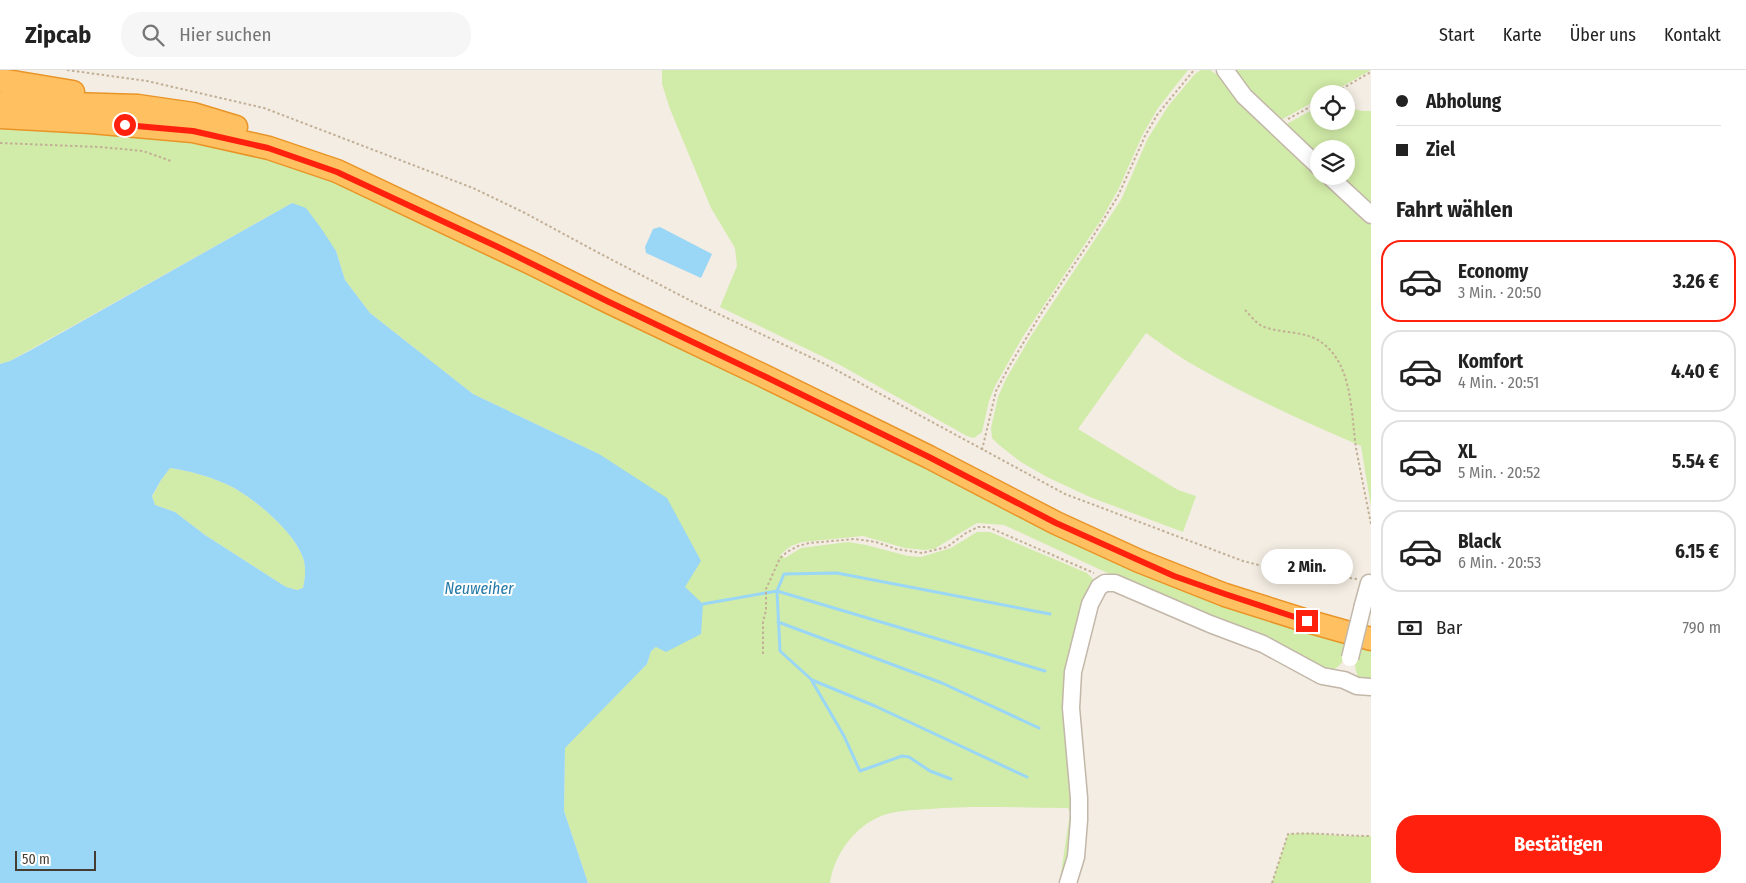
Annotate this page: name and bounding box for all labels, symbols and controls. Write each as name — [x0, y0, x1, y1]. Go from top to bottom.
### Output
search box — [121, 12, 471, 57]
text: Zipcab — [25, 21, 91, 49]
icon: search — [139, 21, 167, 49]
text: Hier suchen — [179, 23, 272, 46]
text: Start — [1439, 24, 1475, 46]
text: Karte — [1503, 24, 1542, 46]
text: Über uns — [1570, 24, 1636, 46]
text: Kontakt — [1664, 24, 1721, 46]
map controls — [1310, 85, 1355, 185]
button: locate — [1310, 85, 1355, 130]
text: Abholung — [1426, 90, 1501, 113]
route start — [114, 114, 136, 136]
text: Ziel — [1426, 138, 1455, 161]
button: layers — [1310, 140, 1355, 185]
text: Fahrt wählen — [1396, 196, 1513, 223]
icon: car — [1398, 259, 1443, 304]
text: Economy — [1458, 260, 1528, 283]
text: 3.26 € — [1673, 270, 1719, 293]
text: 3 Min. · 20:50 — [1458, 283, 1542, 302]
icon: car — [1398, 349, 1443, 394]
text: Komfort — [1458, 350, 1523, 373]
text: 4.40 € — [1671, 360, 1719, 383]
text: 4 Min. · 20:51 — [1458, 373, 1539, 392]
icon: car — [1398, 439, 1443, 484]
text: XL — [1458, 440, 1477, 463]
text: 5.54 € — [1672, 450, 1719, 473]
text: 5 Min. · 20:52 — [1458, 463, 1540, 482]
icon: car — [1398, 529, 1443, 574]
text: Black — [1458, 530, 1501, 553]
text: 6.15 € — [1675, 540, 1719, 563]
callout: 2 Min. — [1261, 548, 1353, 584]
text: 6 Min. · 20:53 — [1458, 553, 1541, 572]
text: 2 Min. — [1288, 557, 1326, 576]
water label: Neuweiher — [444, 579, 514, 598]
route end — [1296, 610, 1318, 632]
icon: cash — [1396, 614, 1424, 642]
text: Bar — [1436, 616, 1462, 639]
text: 790 m — [1683, 618, 1721, 637]
button: Bestätigen — [1396, 815, 1721, 873]
scale bar — [15, 848, 96, 871]
text: 50 m — [22, 851, 50, 868]

